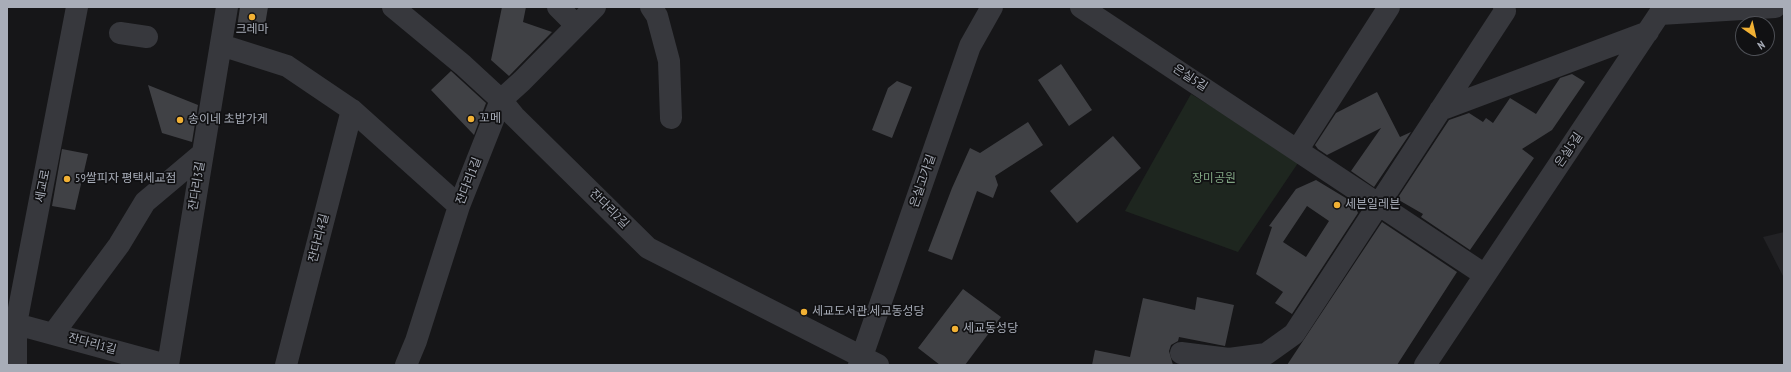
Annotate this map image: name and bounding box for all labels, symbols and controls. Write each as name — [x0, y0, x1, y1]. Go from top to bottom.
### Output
marker: 크레마 — [247, 12, 257, 22]
north arrow — [1735, 16, 1775, 56]
place label: 크레마 — [235, 23, 269, 37]
text: N — [1755, 38, 1768, 53]
street label: 은실5길 — [1170, 61, 1210, 95]
place label: 꼬메 — [479, 112, 501, 126]
place label: 송이네 초밥가게 — [188, 113, 268, 127]
marker: 꼬메 — [466, 114, 476, 124]
marker: 송이네 초밥가게 — [175, 115, 185, 125]
street label: 은실5길 — [1552, 130, 1586, 170]
street label: 은실고가길 — [907, 153, 939, 209]
street label: 잔다리1길 — [453, 155, 485, 207]
street label: 잔다리3길 — [186, 160, 208, 212]
street label: 세교로 — [33, 168, 53, 204]
place label: 59쌀피자 평택세교점 — [75, 172, 177, 186]
park label: 장미공원 — [1192, 172, 1236, 186]
marker: 59쌀피자 평택세교점 — [62, 174, 72, 184]
street label: 잔다리2길 — [586, 186, 632, 232]
place label: 세븐일레븐 — [1345, 198, 1400, 212]
marker: 세븐일레븐 — [1332, 200, 1342, 210]
street label: 잔다리4길 — [306, 212, 332, 264]
place label: 세교도서관.세교동성당 — [812, 305, 925, 319]
marker: 세교도서관.세교동성당 — [799, 307, 809, 317]
place label: 세교동성당 — [963, 322, 1018, 336]
marker: 세교동성당 — [950, 324, 960, 334]
street label: 잔다리1길 — [66, 331, 118, 357]

